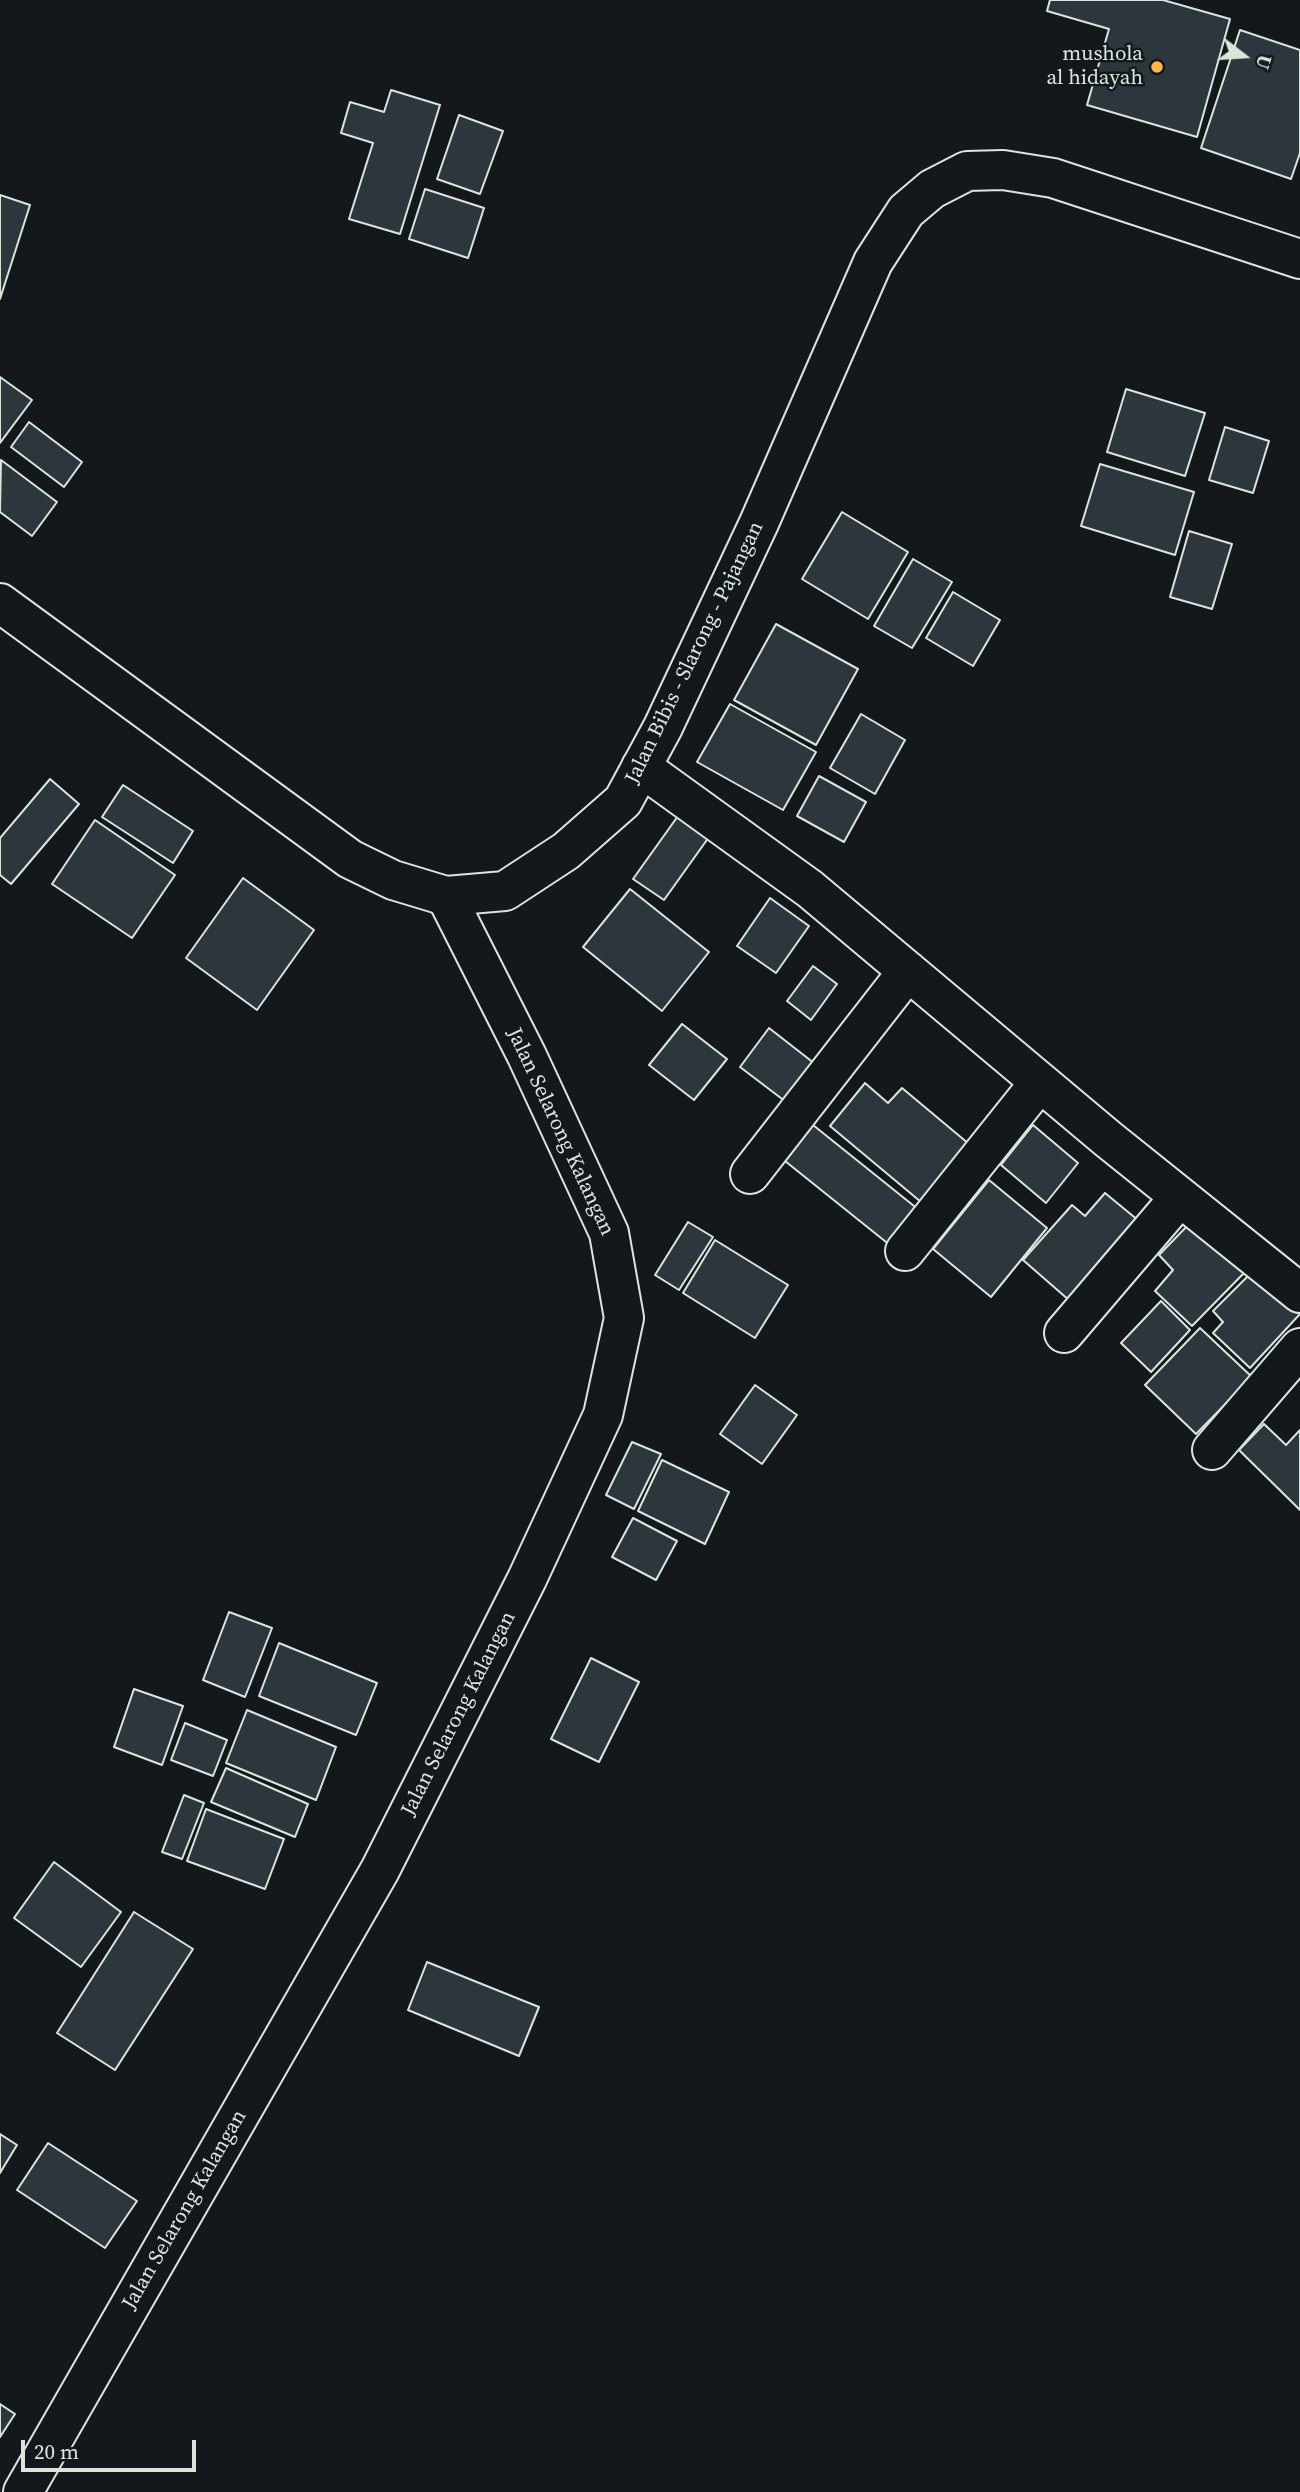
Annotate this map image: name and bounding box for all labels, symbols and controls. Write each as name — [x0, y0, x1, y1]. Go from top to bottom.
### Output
north arrow — [1209, 21, 1279, 91]
place label: mushola al hidayah — [1046, 42, 1143, 92]
text: U — [1250, 52, 1279, 73]
marker: mushola al hidayah — [1149, 59, 1165, 75]
street label: Jalan Bibis - Slarong - Pajangan — [620, 518, 770, 788]
street label: Jalan Selarong Kalangan — [501, 1024, 619, 1240]
street label: Jalan Selarong Kalangan — [396, 1607, 522, 1821]
street label: Jalan Selarong Kalangan — [117, 2106, 253, 2314]
scale bar — [24, 2426, 200, 2470]
text: 20 m — [34, 2437, 79, 2466]

